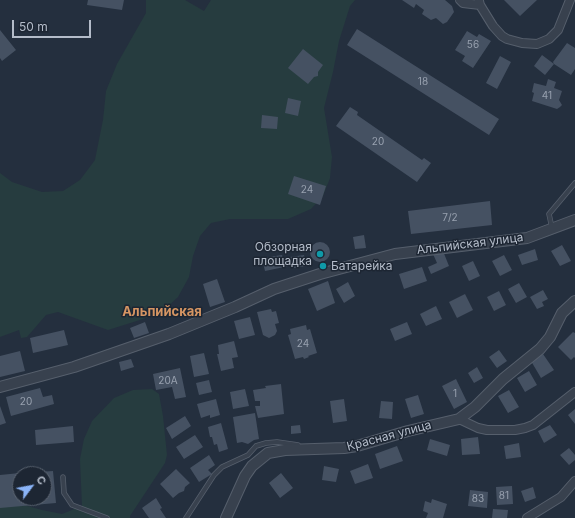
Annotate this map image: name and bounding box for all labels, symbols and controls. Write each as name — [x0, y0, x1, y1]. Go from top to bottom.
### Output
scale bar — [14, 12, 93, 38]
text: 50 m — [19, 19, 48, 34]
house number: 56 — [467, 39, 479, 51]
house number: 18 — [418, 76, 428, 88]
house number: 41 — [542, 90, 552, 102]
house number: 20 — [372, 136, 384, 148]
house number: 24 — [301, 184, 313, 196]
house number: 7/2 — [442, 212, 458, 224]
street label: Альпийская улица — [416, 230, 524, 258]
place label: Обзорная площадка — [253, 240, 312, 268]
marker: Обзорная площадка — [315, 249, 325, 259]
place label: Батарейка — [331, 259, 392, 273]
marker: Батарейка — [318, 261, 328, 271]
district label: Альпийская — [122, 304, 202, 320]
house number: 24 — [297, 338, 309, 350]
house number: 20А — [158, 375, 178, 387]
house number: 1 — [453, 388, 457, 400]
house number: 20 — [20, 396, 32, 408]
street label: Красная улица — [345, 418, 433, 454]
north arrow — [12, 466, 52, 506]
text: С — [33, 473, 49, 487]
house number: 81 — [499, 490, 509, 502]
house number: 83 — [472, 493, 484, 505]

